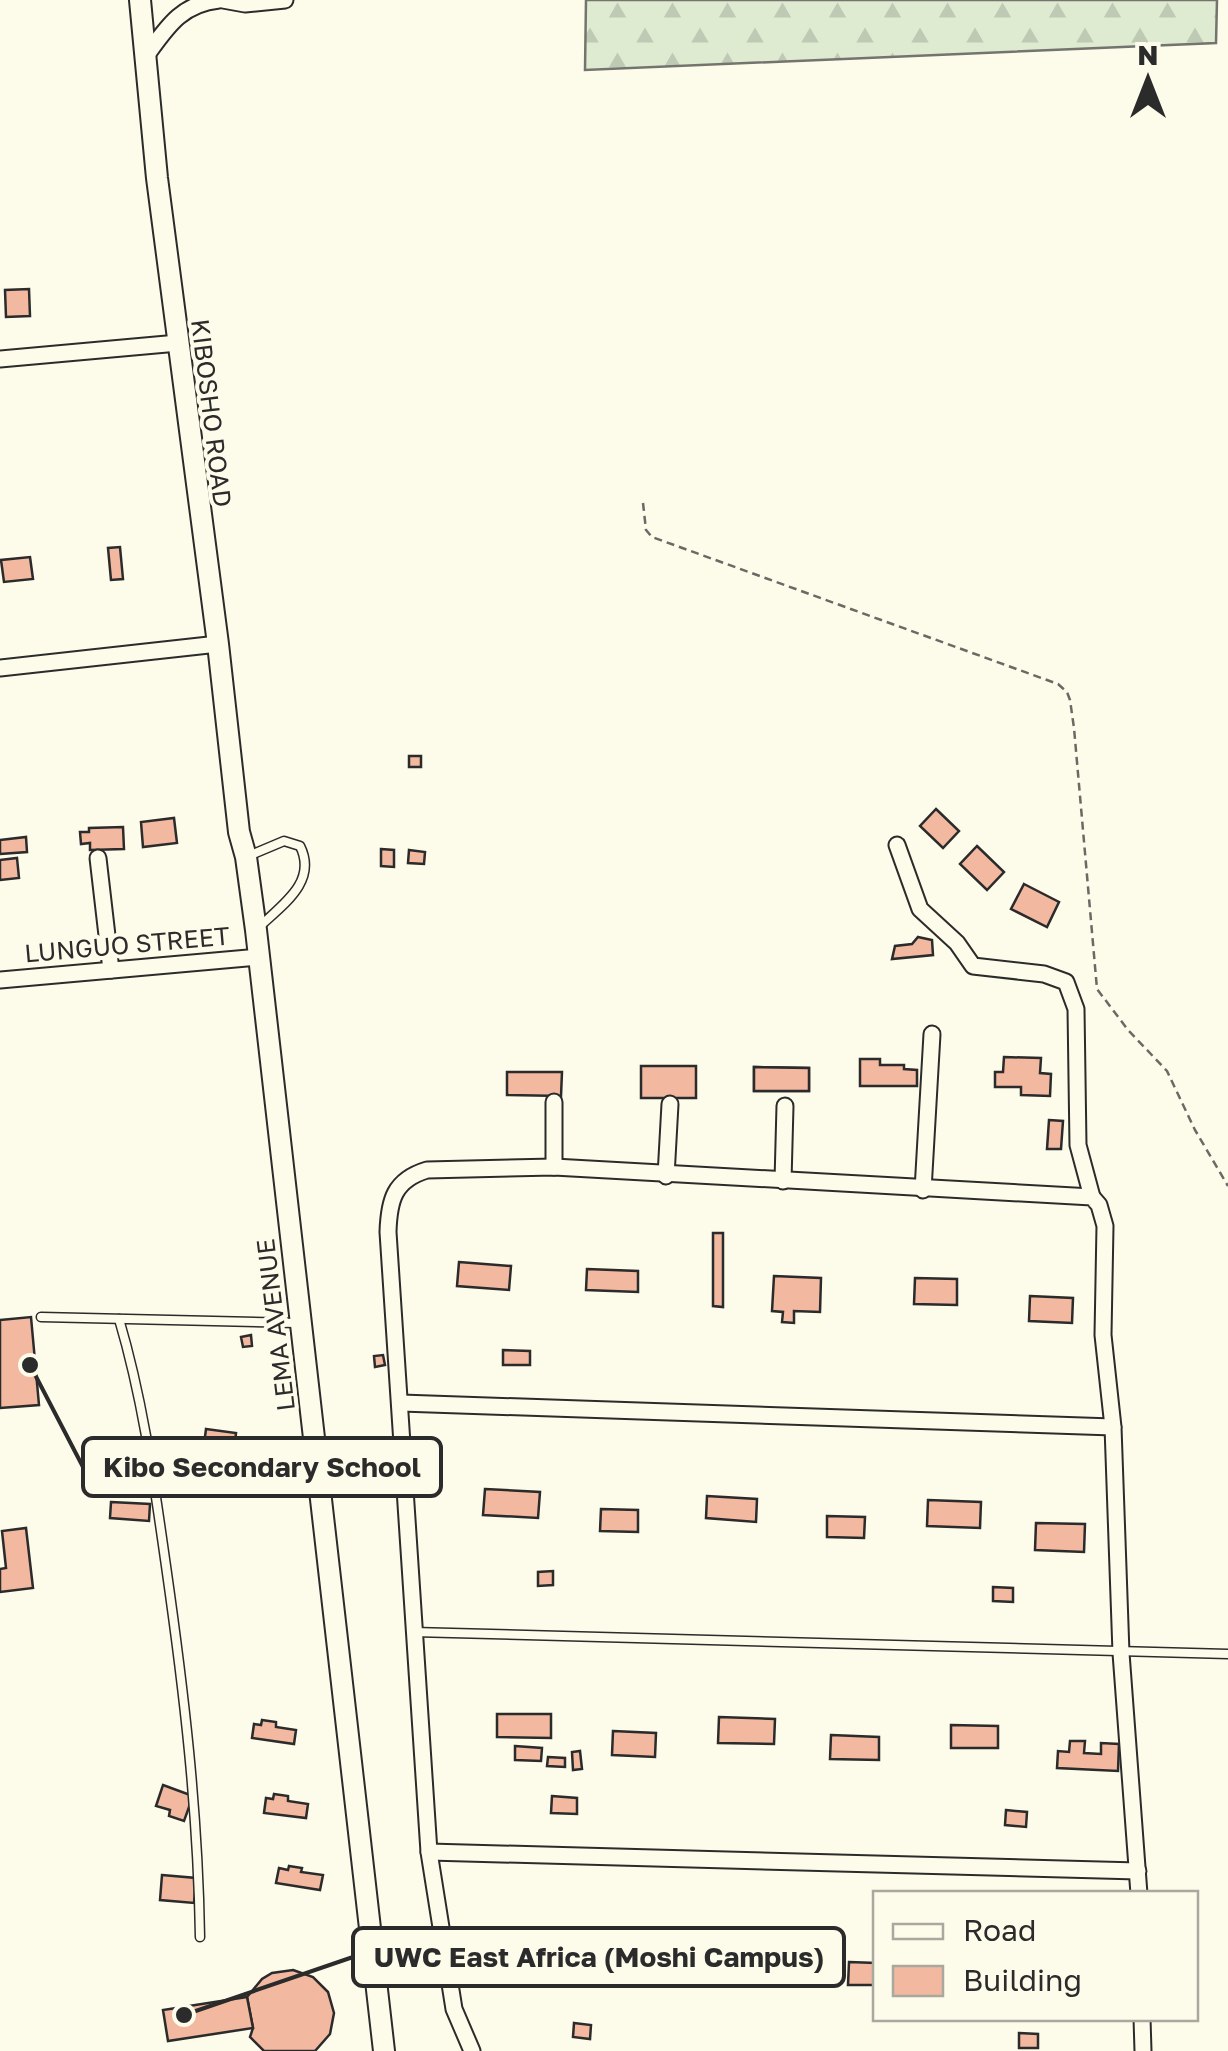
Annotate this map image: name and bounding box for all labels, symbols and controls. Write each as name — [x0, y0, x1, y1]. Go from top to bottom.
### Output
north arrow — [1098, 30, 1198, 130]
text: N — [1137, 38, 1159, 71]
street label: KIBOSHO ROAD — [185, 317, 239, 509]
street label: LUNGUO STREET — [23, 920, 231, 968]
street label: LEMA AVENUE — [249, 1237, 301, 1413]
callout: Kibo Secondary School — [83, 1438, 441, 1496]
text: Kibo Secondary School — [103, 1450, 421, 1483]
legend — [873, 1891, 1198, 2021]
text: Road — [963, 1912, 1037, 1948]
callout: UWC East Africa (Moshi Campus) — [353, 1928, 844, 1986]
text: UWC East Africa (Moshi Campus) — [374, 1940, 824, 1973]
text: Building — [963, 1962, 1082, 1998]

